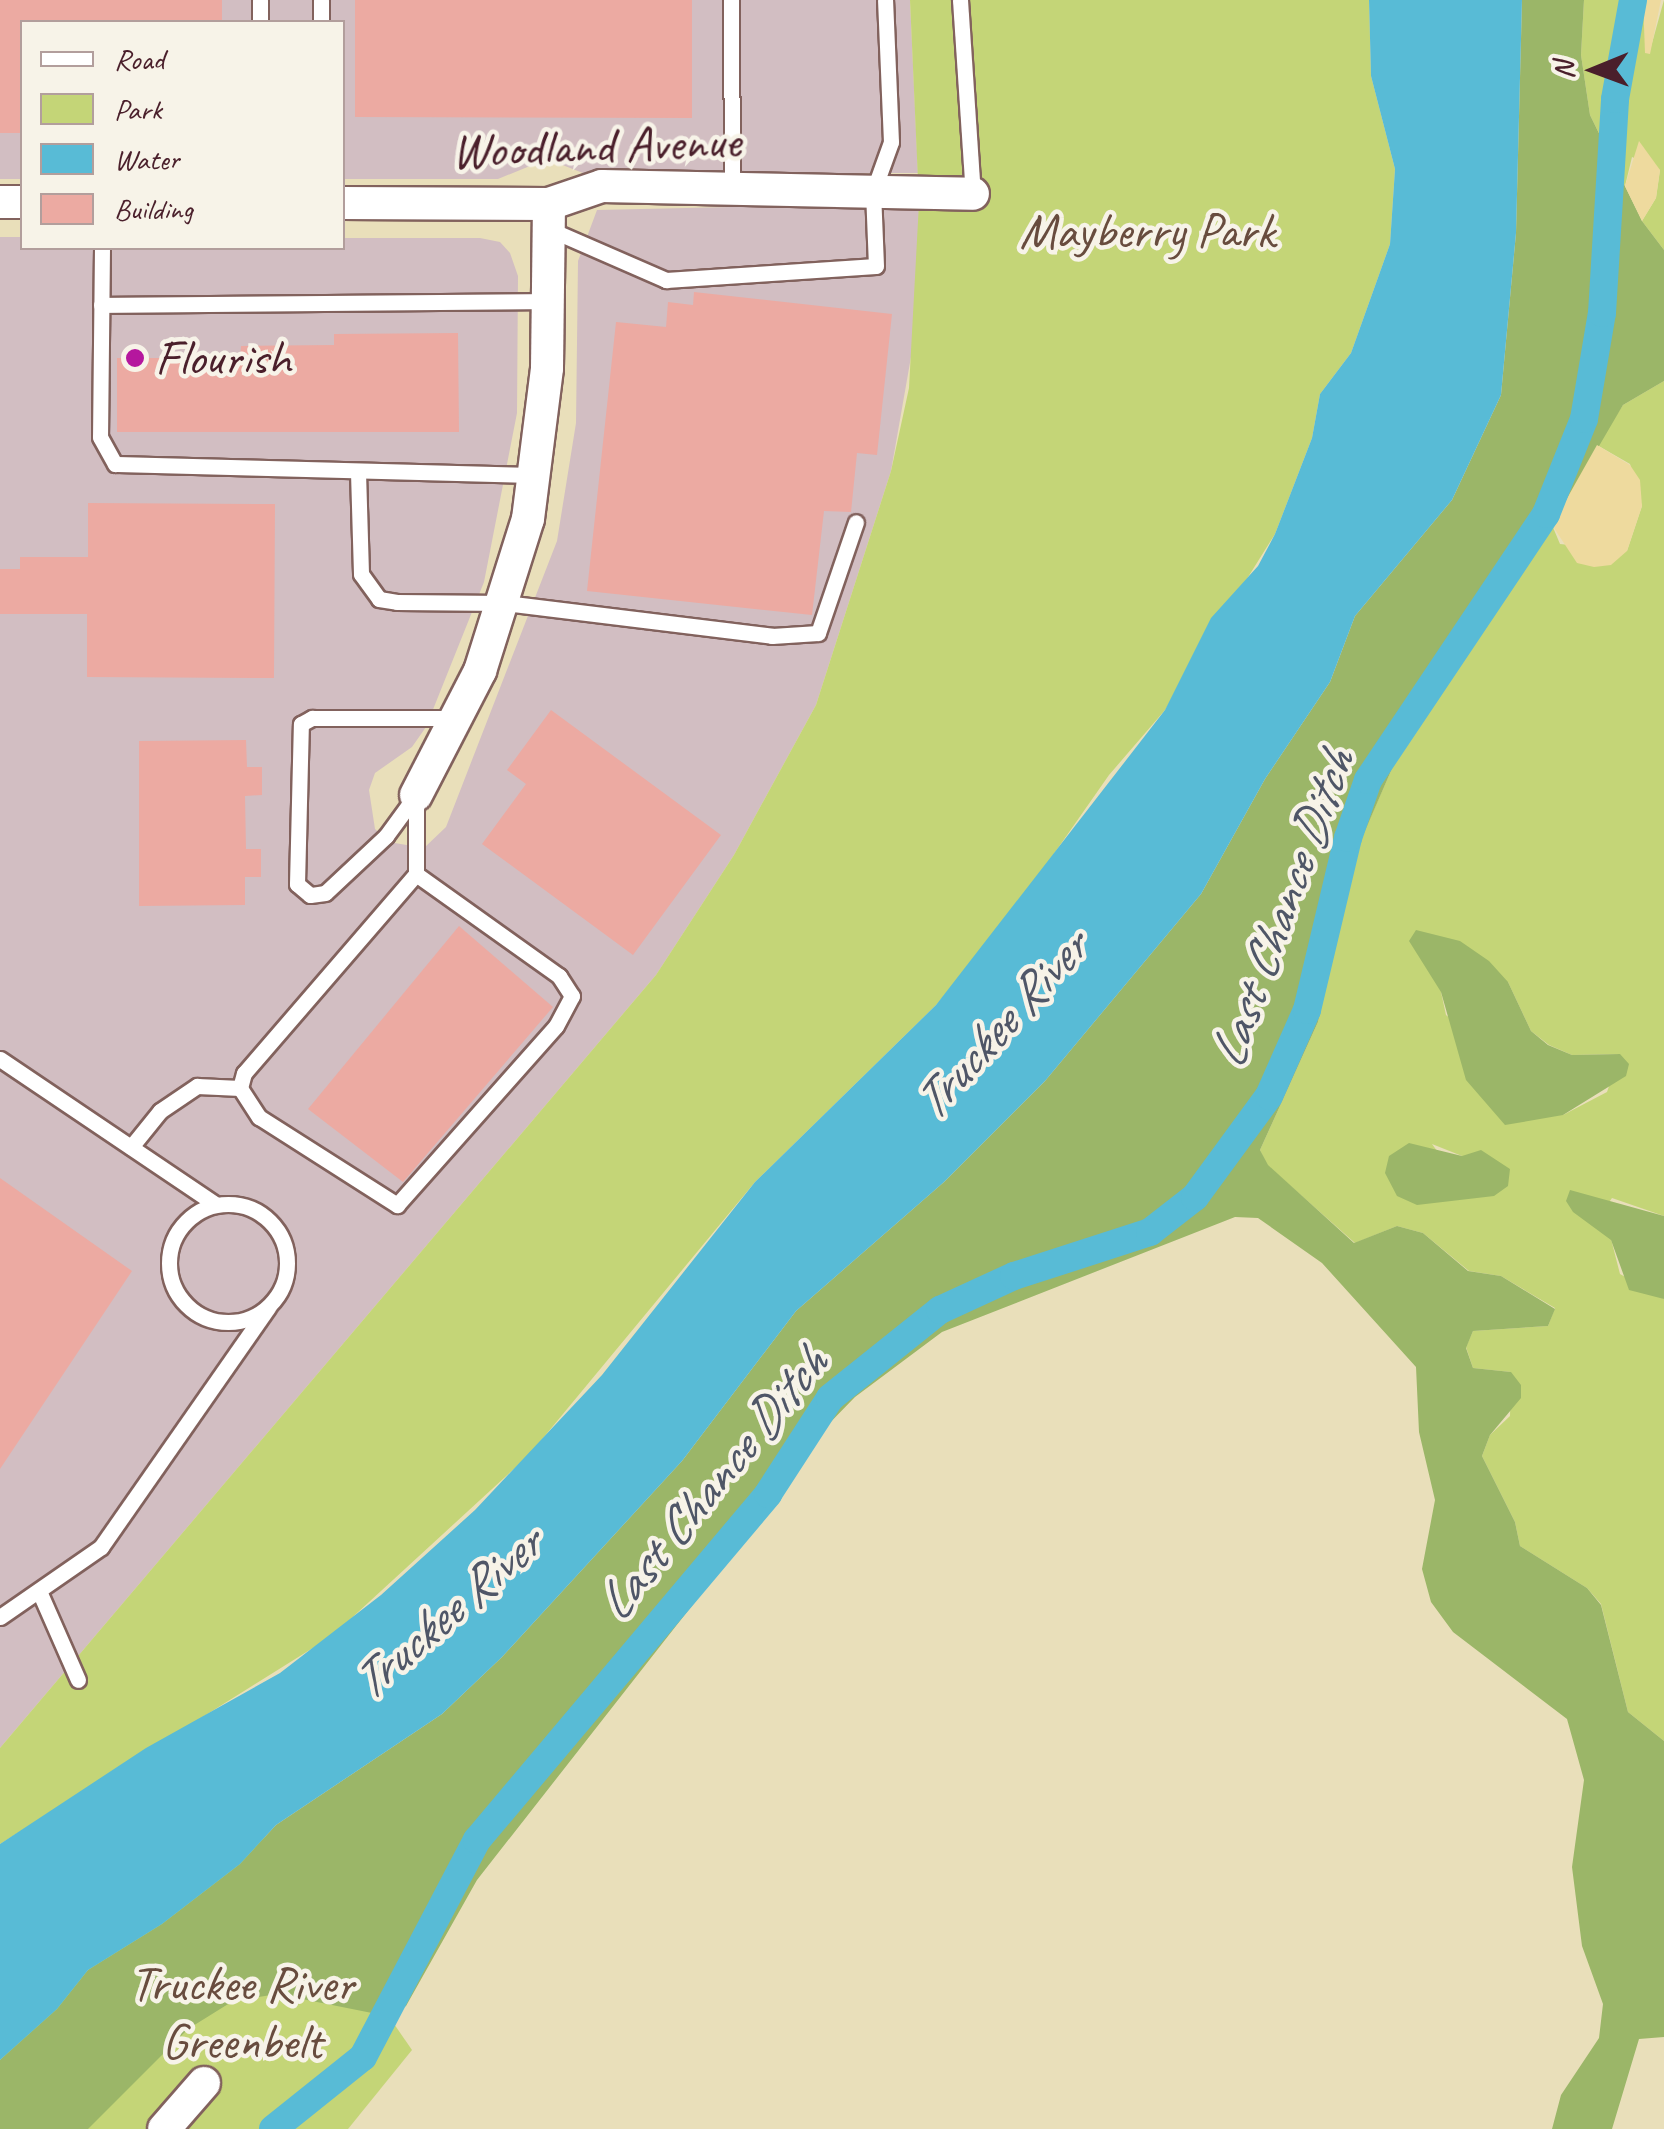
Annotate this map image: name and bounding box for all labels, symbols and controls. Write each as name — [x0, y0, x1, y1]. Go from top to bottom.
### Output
legend — [20, 20, 345, 250]
north arrow — [1544, 20, 1644, 120]
text: Road — [114, 40, 164, 78]
text: N — [1546, 62, 1581, 80]
text: Park — [114, 90, 162, 128]
street label: Woodland Avenue — [451, 111, 741, 181]
text: Water — [114, 140, 179, 178]
text: Building — [114, 190, 193, 228]
park label: Mayberry Park — [1019, 201, 1275, 261]
place label: Flourish — [155, 328, 291, 388]
marker: Flourish — [124, 347, 146, 369]
water label: Last Chance Ditch — [1195, 741, 1369, 1077]
water label: Truckee River — [899, 919, 1101, 1133]
water label: Last Chance Ditch — [582, 1334, 842, 1634]
water label: Truckee River — [338, 1514, 554, 1714]
park label: Truckee River Greenbelt — [130, 1953, 354, 2070]

